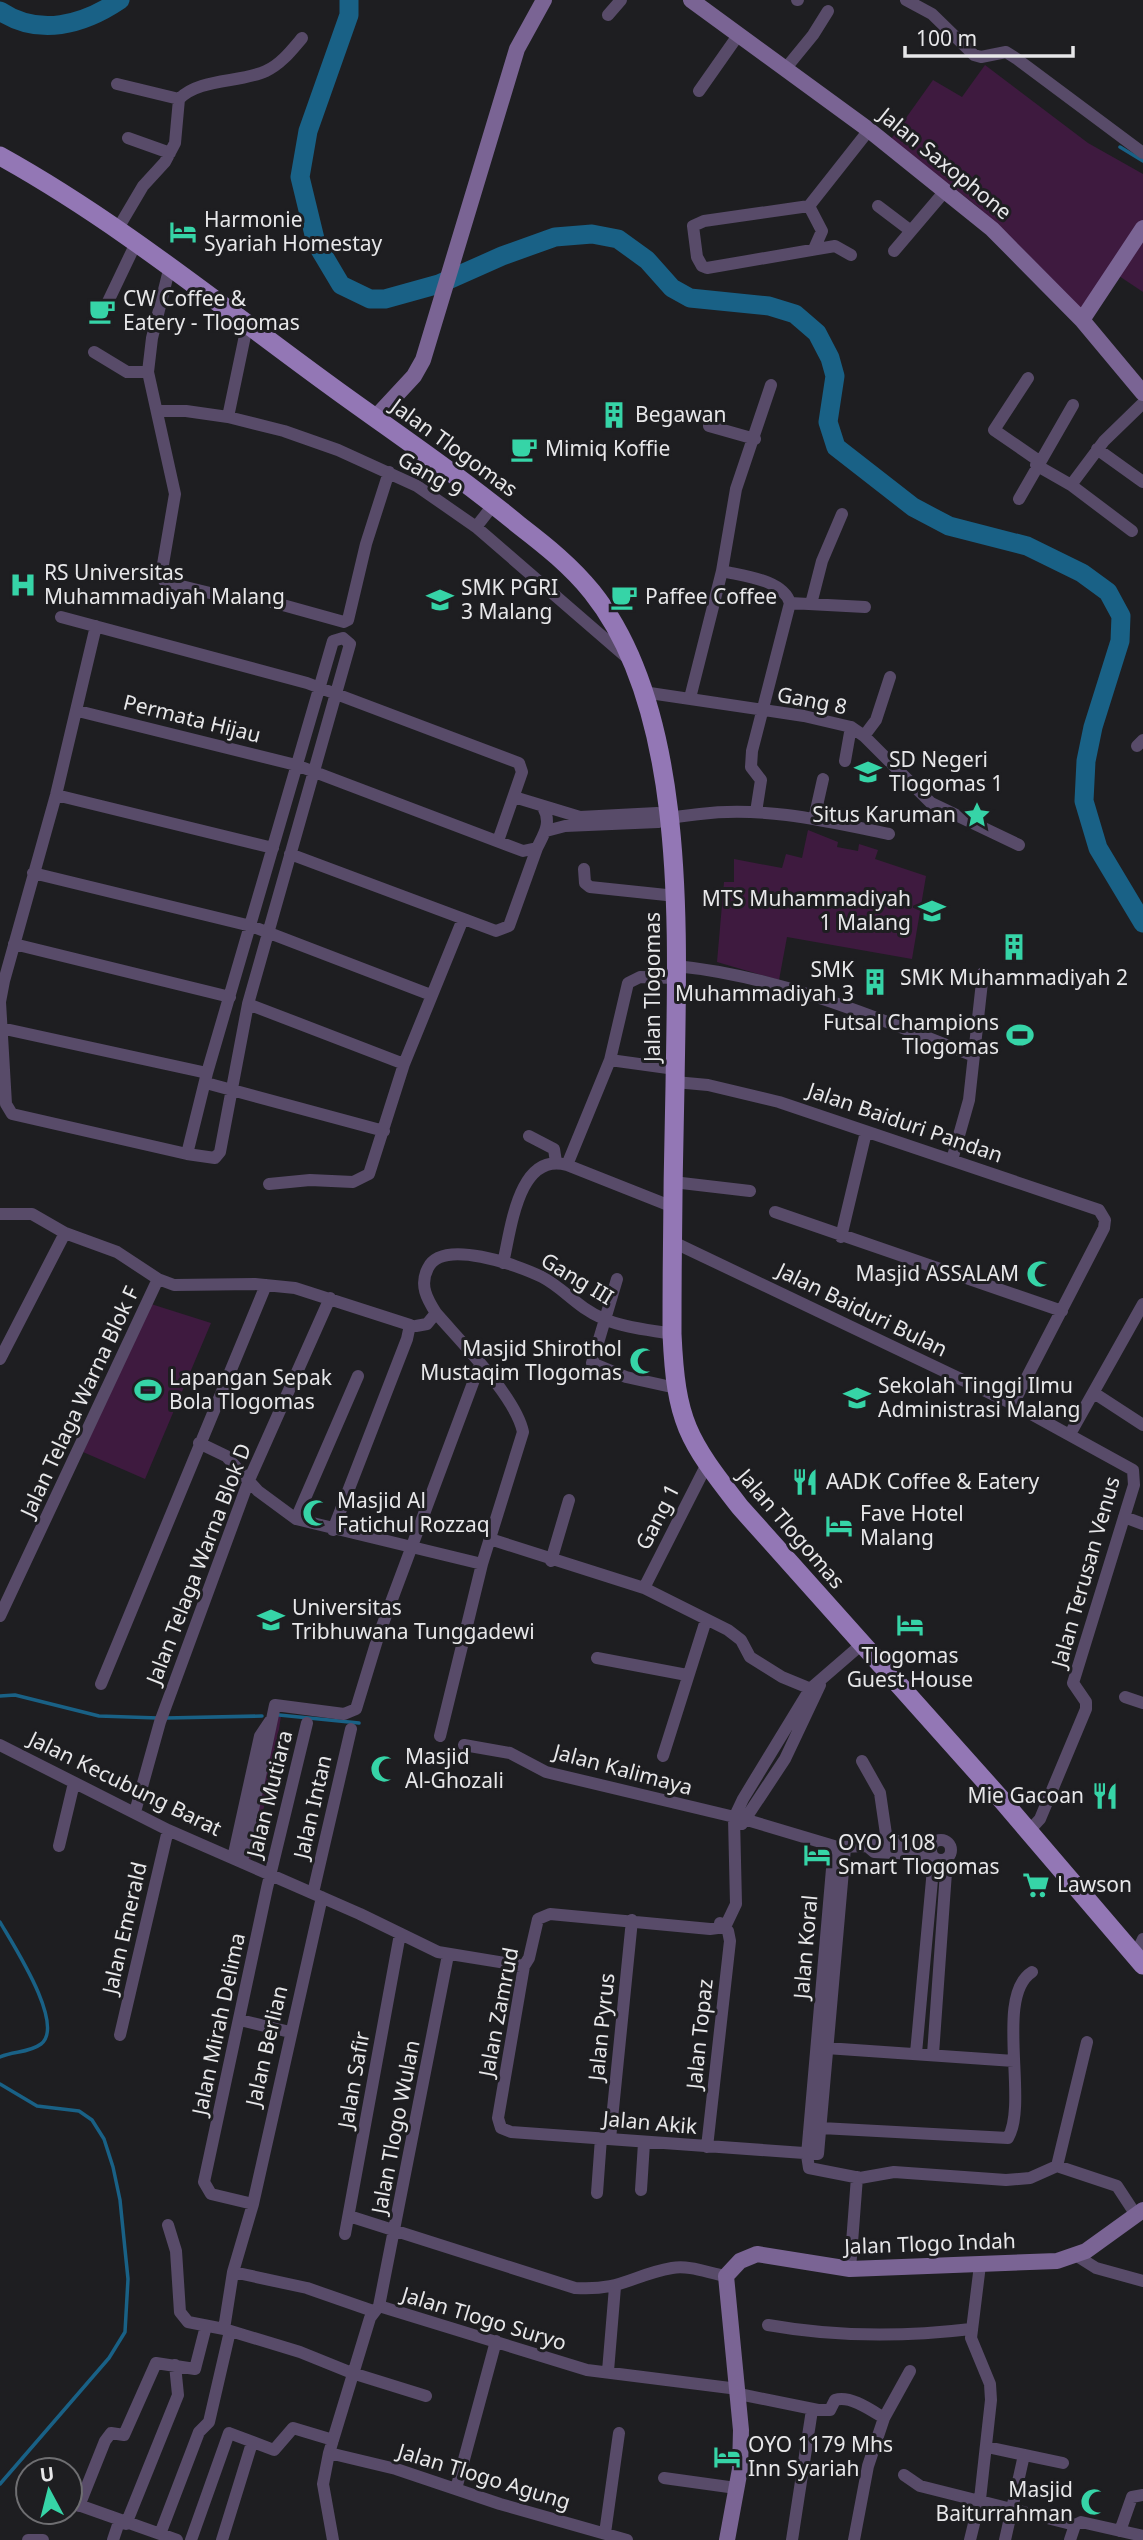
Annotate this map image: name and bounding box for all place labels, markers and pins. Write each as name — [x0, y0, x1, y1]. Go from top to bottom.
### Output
place label: Harmonie Syariah Homestay — [204, 205, 382, 257]
hotel icon: Harmonie Syariah Homestay — [168, 217, 198, 247]
place label: CW Coffee & Eatery - Tlogomas — [123, 284, 300, 336]
cafe icon: CW Coffee & Eatery - Tlogomas — [87, 296, 117, 326]
building icon: Begawan — [599, 400, 629, 430]
place label: Begawan — [635, 400, 726, 428]
cafe icon: Mimiq Koffie — [509, 434, 539, 464]
place label: Mimiq Koffie — [545, 434, 670, 462]
place label: RS Universitas Muhammadiyah Malang — [44, 558, 285, 610]
hospital icon: RS Universitas Muhammadiyah Malang — [8, 570, 38, 600]
place label: SMK PGRI 3 Malang — [461, 573, 558, 625]
cafe icon: Paffee Coffee — [609, 582, 639, 612]
place label: Paffee Coffee — [645, 582, 777, 610]
school or university icon: SMK PGRI 3 Malang — [425, 585, 455, 615]
place label: SD Negeri Tlogomas 1 — [889, 745, 1003, 797]
school or university icon: SD Negeri Tlogomas 1 — [853, 757, 883, 787]
place label: Situs Karuman — [812, 800, 956, 828]
place icon: Situs Karuman — [962, 800, 992, 830]
place label: MTS Muhammadiyah 1 Malang — [702, 884, 911, 936]
school or university icon: MTS Muhammadiyah 1 Malang — [917, 896, 947, 926]
building icon: SMK Muhammadiyah 2 — [999, 932, 1029, 962]
place label: SMK Muhammadiyah 3 — [675, 955, 854, 1007]
place label: SMK Muhammadiyah 2 — [900, 963, 1128, 991]
building icon: SMK Muhammadiyah 3 — [860, 967, 890, 997]
place label: Futsal Champions Tlogomas — [823, 1008, 999, 1060]
sports icon: Futsal Champions Tlogomas — [1005, 1020, 1035, 1050]
place label: Masjid ASSALAM — [856, 1259, 1019, 1287]
mosque icon: Masjid ASSALAM — [1025, 1259, 1055, 1289]
place label: Masjid Shirothol Mustaqim Tlogomas — [420, 1334, 622, 1386]
mosque icon: Masjid Shirothol Mustaqim Tlogomas — [628, 1346, 658, 1376]
place label: Lapangan Sepak Bola Tlogomas — [169, 1363, 333, 1415]
place label: Sekolah Tinggi Ilmu Administrasi Malang — [878, 1371, 1080, 1423]
sports icon: Lapangan Sepak Bola Tlogomas — [133, 1375, 163, 1405]
school or university icon: Sekolah Tinggi Ilmu Administrasi Malang — [842, 1383, 872, 1413]
restaurant icon: AADK Coffee & Eatery — [790, 1467, 820, 1497]
place label: AADK Coffee & Eatery — [826, 1467, 1040, 1495]
place label: Masjid Al Fatichul Rozzaq — [337, 1486, 490, 1538]
mosque icon: Masjid Al Fatichul Rozzaq — [301, 1498, 331, 1528]
place label: Fave Hotel Malang — [860, 1499, 964, 1551]
hotel icon: Fave Hotel Malang — [824, 1511, 854, 1541]
place label: Universitas Tribhuwana Tunggadewi — [292, 1593, 535, 1645]
school or university icon: Universitas Tribhuwana Tunggadewi — [256, 1605, 286, 1635]
hotel icon: Tlogomas Guest House — [895, 1610, 925, 1640]
place label: Tlogomas Guest House — [847, 1641, 973, 1693]
place label: Masjid Al-Ghozali — [405, 1742, 504, 1794]
mosque icon: Masjid Al-Ghozali — [369, 1754, 399, 1784]
place label: Mie Gacoan — [968, 1781, 1084, 1809]
restaurant icon: Mie Gacoan — [1090, 1781, 1120, 1811]
place label: OYO 1108 Smart Tlogomas — [838, 1828, 1000, 1880]
hotel icon: OYO 1108 Smart Tlogomas — [802, 1840, 832, 1870]
supermarket icon: Lawson — [1021, 1870, 1051, 1900]
place label: Lawson — [1057, 1870, 1132, 1898]
place label: OYO 1179 Mhs Inn Syariah — [748, 2430, 893, 2482]
hotel icon: OYO 1179 Mhs Inn Syariah — [712, 2442, 742, 2472]
place label: Masjid Baiturrahman — [936, 2475, 1073, 2527]
mosque icon: Masjid Baiturrahman — [1079, 2487, 1109, 2517]

